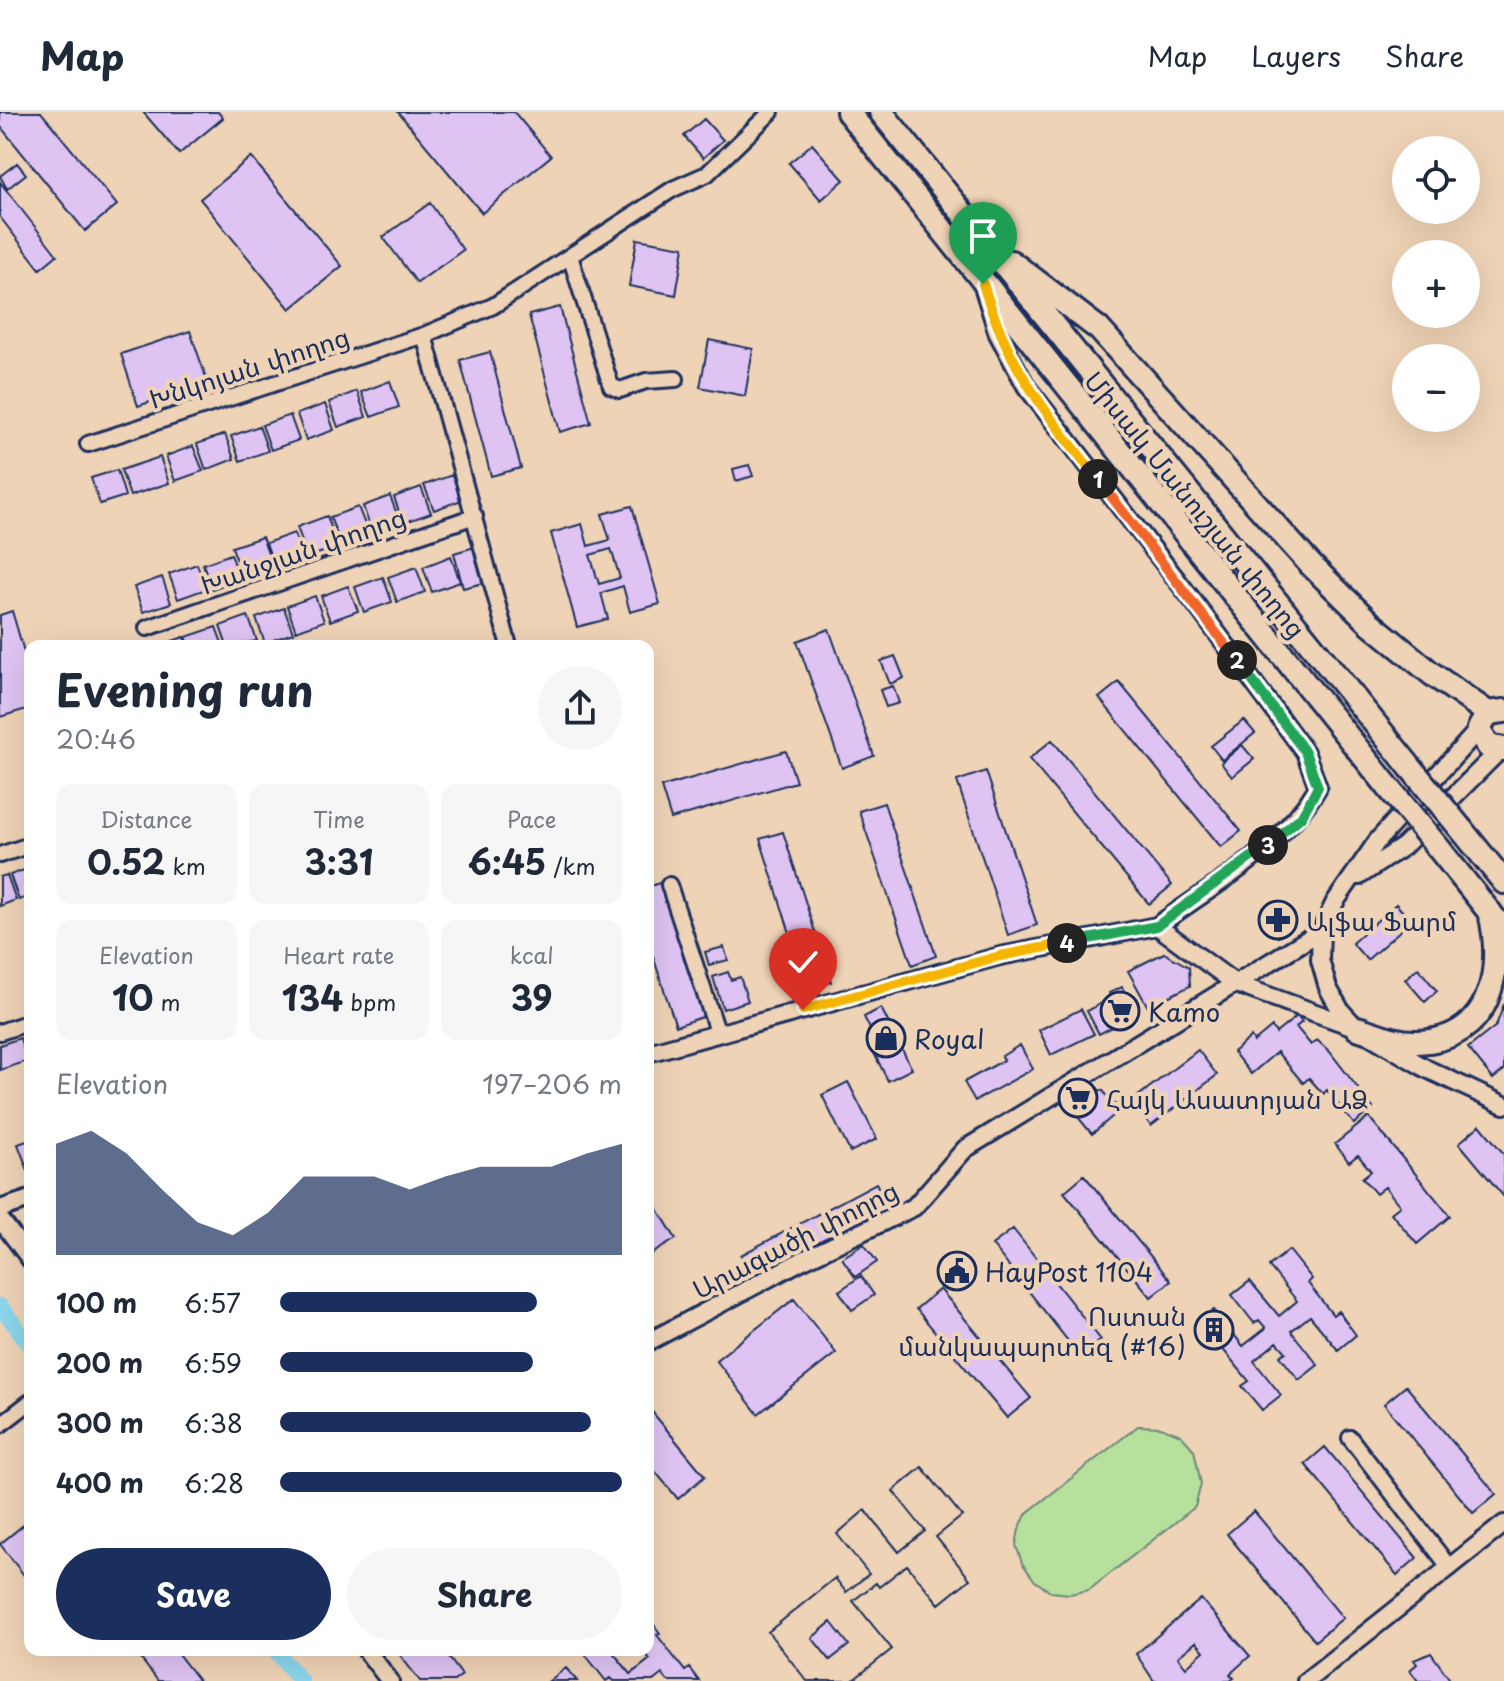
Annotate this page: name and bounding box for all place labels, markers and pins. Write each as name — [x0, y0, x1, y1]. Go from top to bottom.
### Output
pin — [949, 202, 1017, 284]
pin: 1 — [1078, 459, 1118, 499]
pin: 2 — [1217, 640, 1257, 680]
pin: 3 — [1248, 825, 1288, 865]
pharmacy icon: Ալֆա Ֆարմ — [1257, 899, 1299, 941]
place label: Ալֆա Ֆարմ — [1306, 901, 1457, 940]
pin: 4 — [1047, 923, 1087, 963]
pin — [769, 928, 837, 1010]
supermarket icon: Kamo — [1099, 990, 1141, 1032]
place label: Kamo — [1148, 992, 1220, 1031]
shop icon: Royal — [865, 1017, 907, 1059]
place label: Royal — [914, 1019, 984, 1058]
supermarket icon: Հայկ Ասատրյան ԱՁ — [1057, 1077, 1099, 1119]
place label: Հայկ Ասատրյան ԱՁ — [1106, 1079, 1368, 1118]
public building icon: HayPost 1104 — [936, 1250, 978, 1292]
place label: HayPost 1104 — [985, 1252, 1153, 1291]
place label: Ոստան մանկապարտեզ (#16) — [898, 1296, 1186, 1365]
building icon: Ոստան մանկապարտեզ (#16) — [1193, 1309, 1235, 1351]

